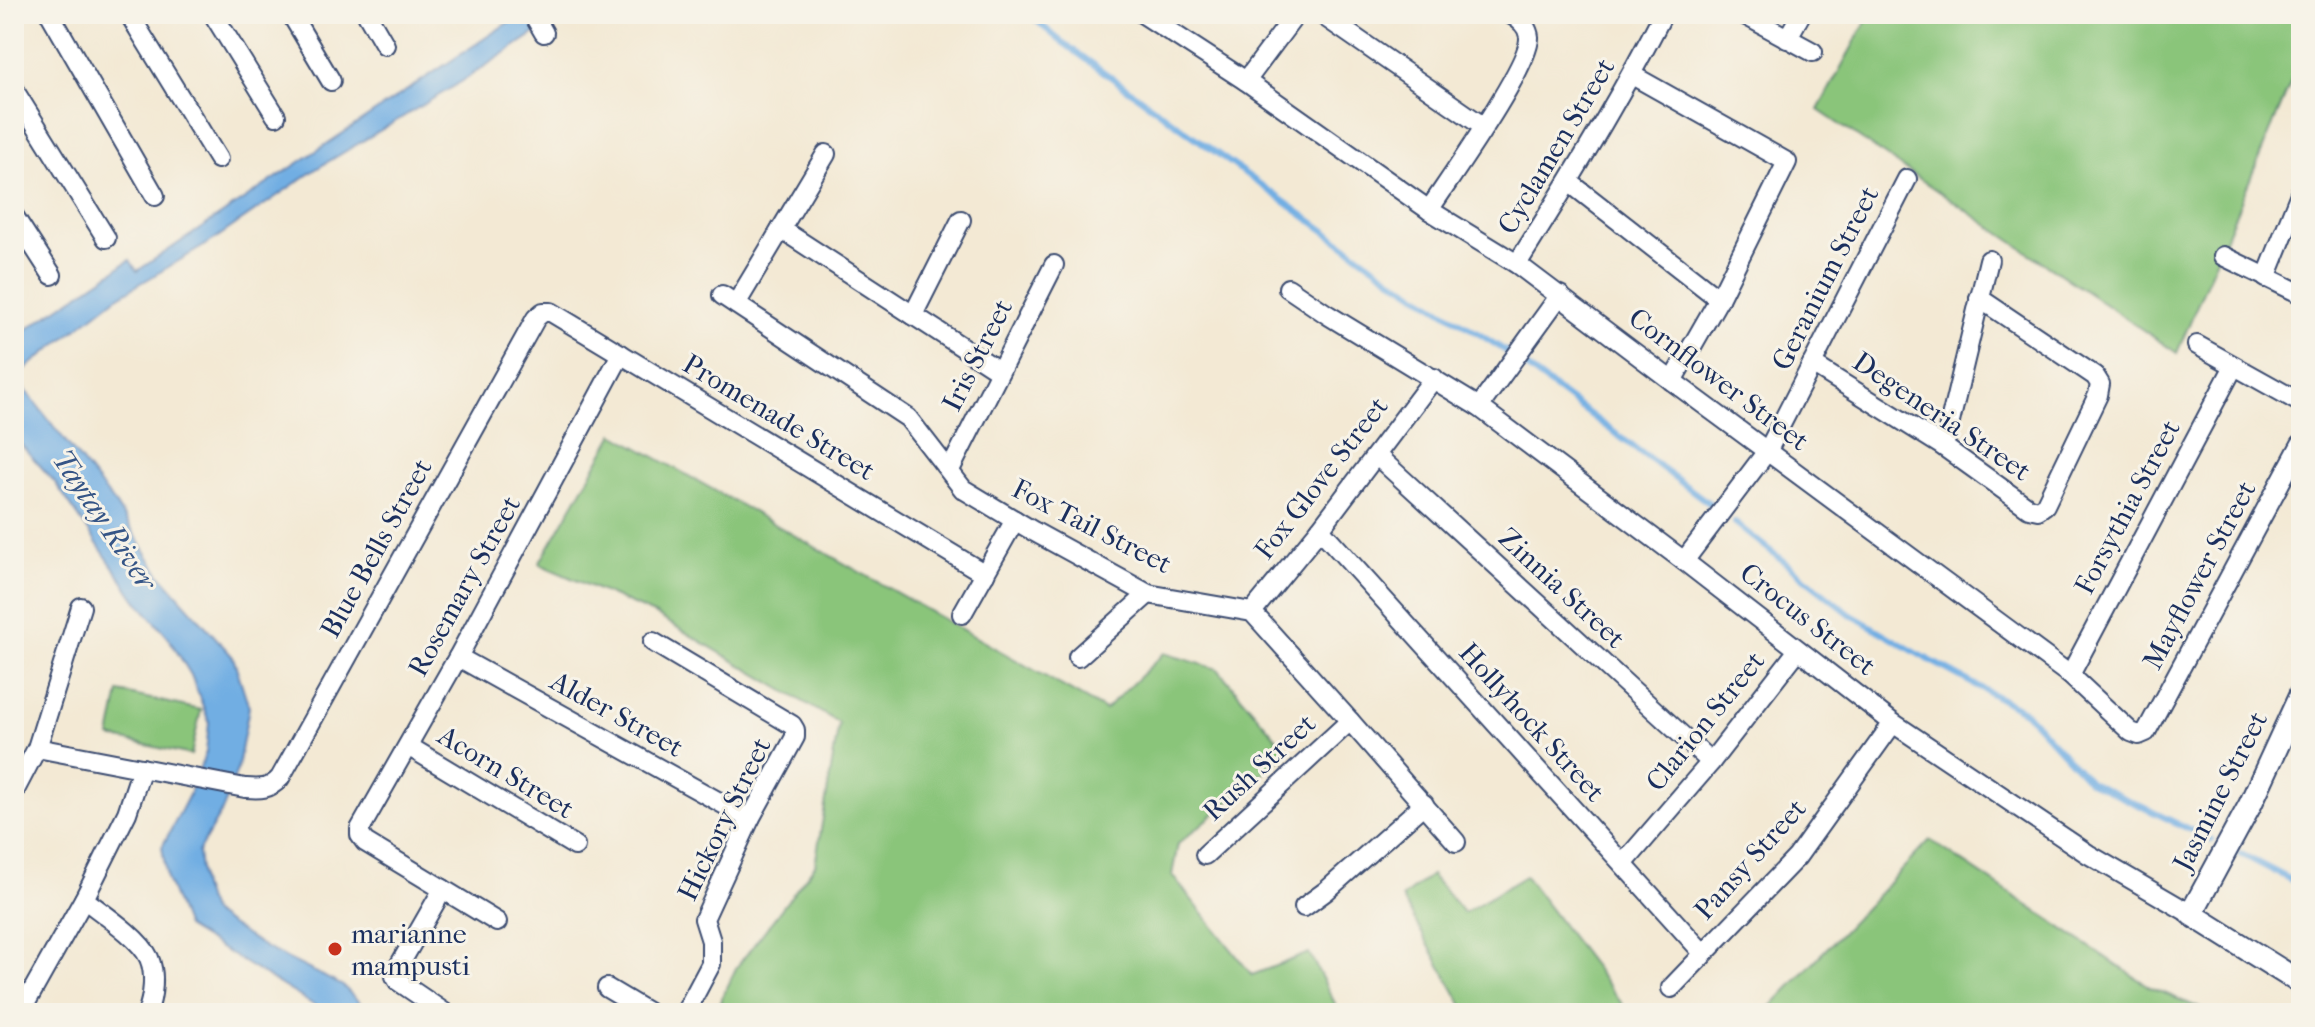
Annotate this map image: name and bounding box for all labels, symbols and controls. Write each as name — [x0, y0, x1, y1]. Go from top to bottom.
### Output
street label: Cyclamen Street — [1491, 52, 1621, 240]
street label: Geranium Street — [1764, 181, 1886, 375]
street label: Iris Street — [935, 293, 1019, 417]
street label: Cornflower Street — [1623, 301, 1815, 457]
street label: Degeneria Street — [1847, 344, 2037, 488]
street label: Promenade Street — [677, 347, 881, 487]
street label: Fox Glove Street — [1247, 390, 1395, 566]
street label: Forsythia Street — [2067, 414, 2187, 600]
water label: Taytay River — [44, 443, 165, 599]
street label: Blue Bells Street — [313, 453, 439, 643]
street label: Fox Tail Street — [1007, 472, 1177, 580]
street label: Mayflower Street — [2135, 475, 2263, 675]
street label: Rosemary Street — [401, 490, 527, 682]
street label: Zinnia Street — [1492, 521, 1632, 655]
street label: Crocus Street — [1734, 556, 1882, 682]
street label: Hollyhock Street — [1452, 636, 1612, 808]
street label: Clarion Street — [1639, 645, 1771, 797]
street label: Alder Street — [544, 664, 689, 764]
street label: Jasmine Street — [2165, 706, 2274, 878]
street label: Rush Street — [1196, 707, 1322, 827]
street label: Acorn Street — [431, 718, 580, 825]
street label: Hickory Street — [670, 732, 778, 906]
street label: Pansy Street — [1687, 792, 1813, 926]
place label: marianne mampusti — [351, 917, 470, 982]
marker: marianne mampusti — [326, 940, 344, 958]

